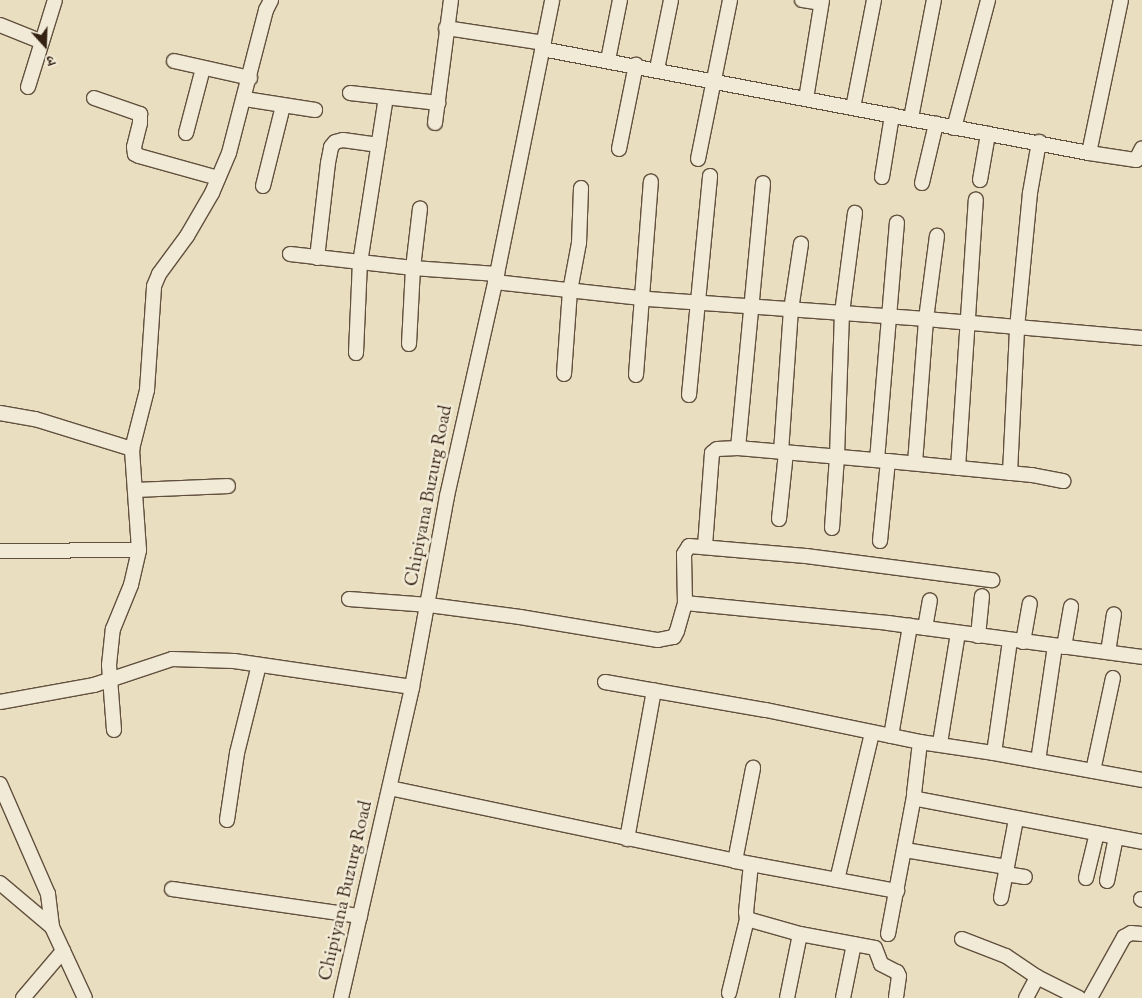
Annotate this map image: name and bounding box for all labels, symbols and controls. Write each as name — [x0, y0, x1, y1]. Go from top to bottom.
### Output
north arrow — [20, 20, 70, 70]
text: उ — [43, 48, 57, 70]
street label: Chipiyana Buzurg Road — [402, 404, 458, 588]
street label: Chipiyana Buzurg Road — [316, 799, 378, 983]

